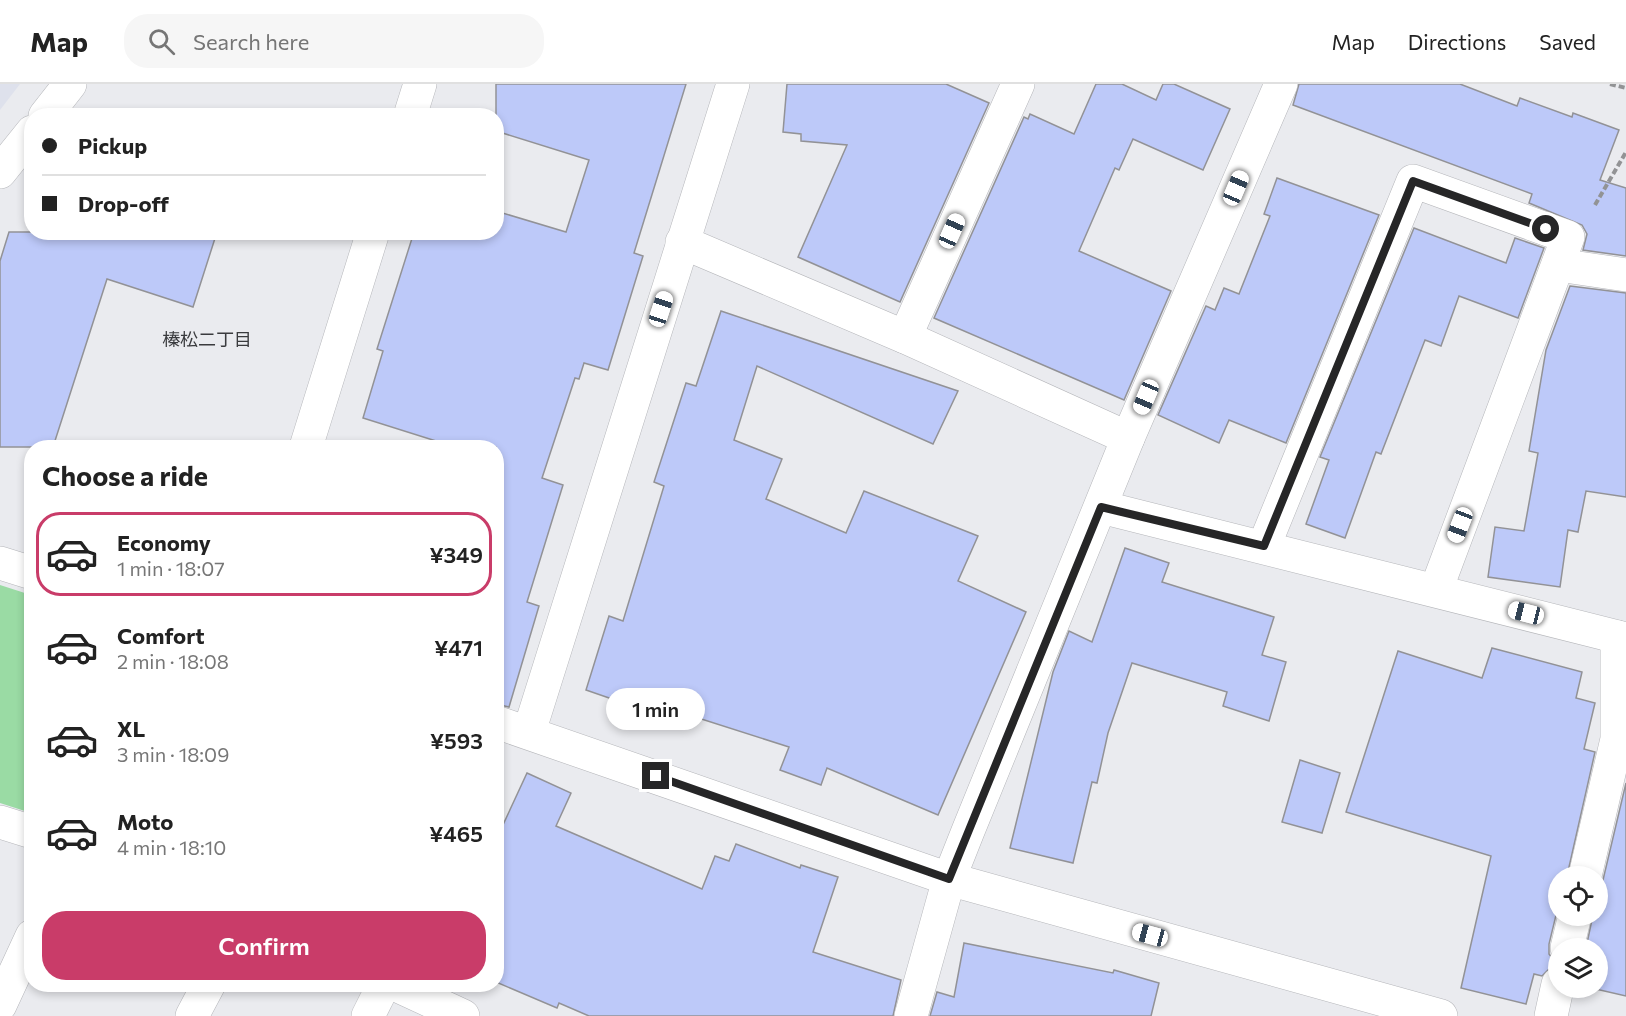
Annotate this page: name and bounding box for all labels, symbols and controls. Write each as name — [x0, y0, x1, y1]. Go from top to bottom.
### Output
search box — [124, 14, 544, 68]
text: Map — [30, 24, 88, 58]
icon: search — [145, 25, 178, 58]
text: Search here — [193, 28, 309, 55]
text: Map — [1332, 29, 1375, 54]
text: Directions — [1408, 29, 1506, 54]
text: Saved — [1539, 29, 1596, 54]
text: Pickup — [78, 132, 147, 159]
car — [1221, 168, 1251, 208]
text: Drop-off — [78, 190, 169, 217]
car — [936, 211, 968, 251]
route start — [1532, 215, 1559, 242]
car — [647, 289, 675, 329]
district label: 榛松二丁目 — [162, 328, 252, 350]
car — [1131, 377, 1161, 417]
text: Choose a ride — [42, 459, 208, 492]
car — [1445, 505, 1475, 545]
icon: car — [45, 527, 99, 581]
text: Economy — [117, 529, 211, 556]
text: ¥349 — [429, 541, 483, 568]
text: 1 min · 18:07 — [117, 556, 225, 580]
car — [1506, 600, 1546, 626]
icon: car — [45, 620, 99, 674]
text: Comfort — [117, 622, 205, 649]
text: ¥471 — [434, 634, 483, 661]
text: 2 min · 18:08 — [117, 649, 229, 673]
callout: 1 min — [606, 689, 706, 731]
text: 1 min — [632, 697, 679, 721]
icon: car — [45, 713, 99, 767]
text: XL — [117, 715, 145, 742]
text: ¥593 — [430, 727, 483, 754]
text: 3 min · 18:09 — [117, 742, 229, 766]
route end — [642, 762, 669, 789]
icon: car — [45, 806, 99, 860]
text: Moto — [117, 808, 173, 835]
text: ¥465 — [429, 820, 483, 847]
text: 4 min · 18:10 — [117, 835, 226, 859]
map controls — [1548, 866, 1608, 998]
button: locate — [1548, 866, 1608, 926]
button: Confirm — [42, 911, 486, 980]
car — [1130, 922, 1170, 948]
button: layers — [1548, 938, 1608, 998]

